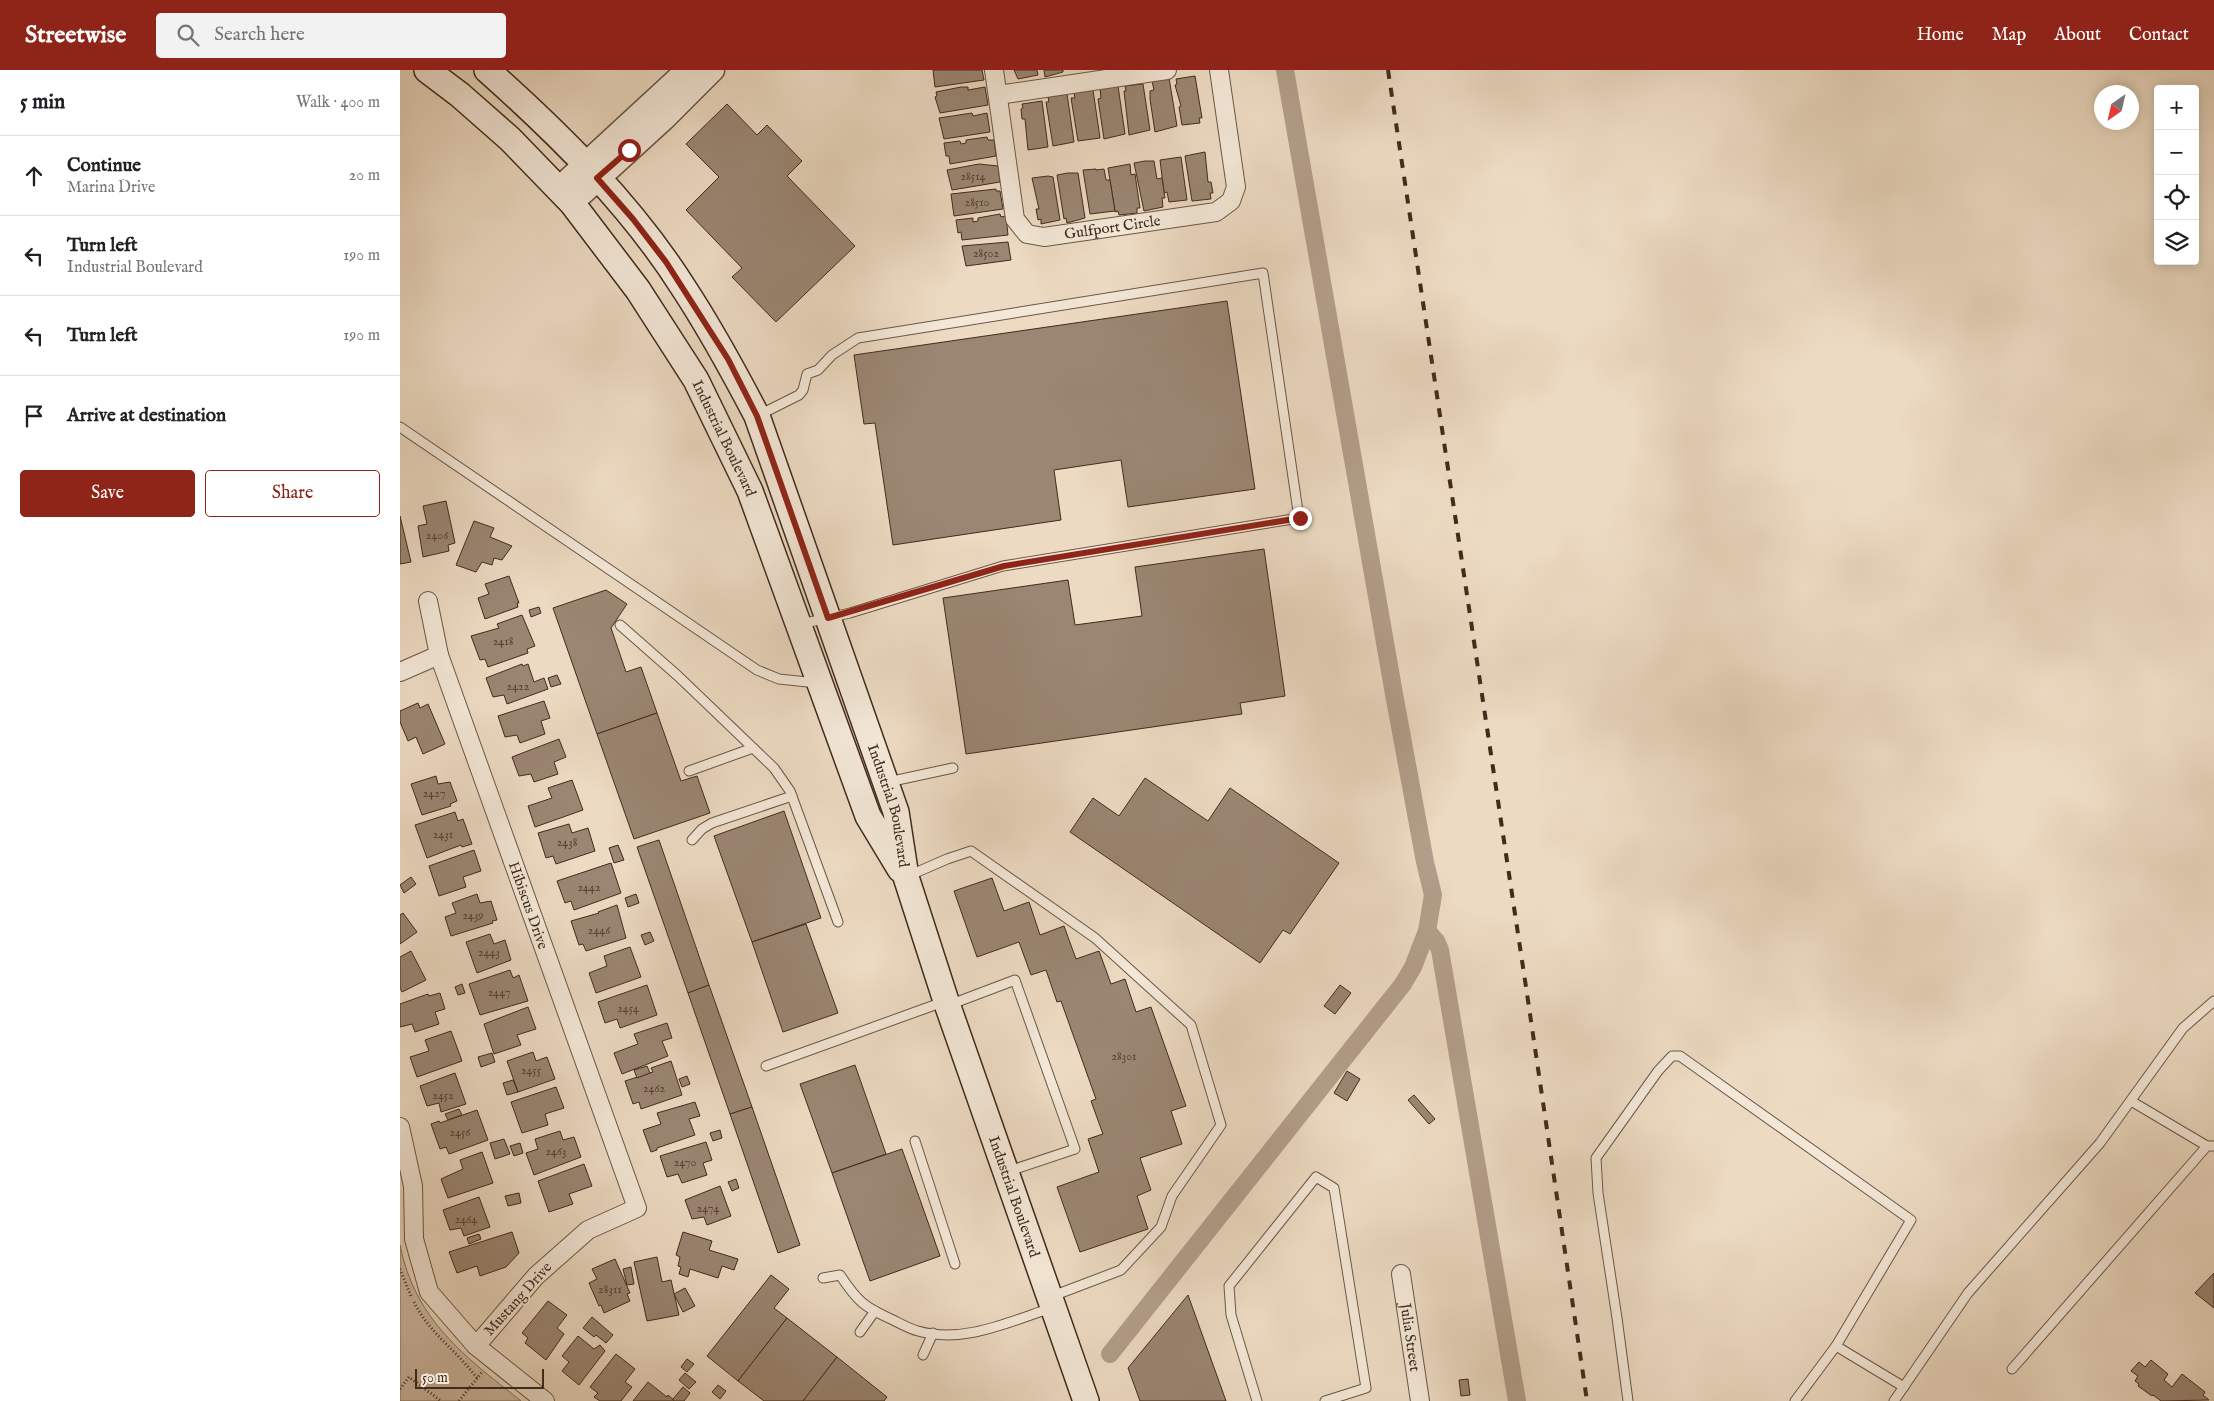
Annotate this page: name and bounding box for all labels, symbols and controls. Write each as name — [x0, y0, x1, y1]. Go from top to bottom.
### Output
search box — [156, 13, 506, 58]
text: Streetwise — [25, 20, 126, 51]
icon: search — [174, 21, 202, 49]
text: Search here — [214, 23, 305, 47]
text: Home — [1917, 24, 1964, 47]
text: Map — [1992, 24, 2026, 47]
text: About — [2054, 24, 2101, 47]
text: Contact — [2129, 24, 2189, 47]
north arrow — [2094, 85, 2139, 130]
map controls — [2154, 85, 2199, 265]
button: + — [2154, 85, 2199, 130]
text: 5 min — [20, 89, 65, 116]
text: Walk · 400 m — [296, 93, 380, 113]
button: − — [2154, 130, 2199, 175]
route start — [618, 139, 641, 162]
text: Continue — [67, 154, 141, 178]
icon: ahead — [20, 162, 48, 190]
text: 20 m — [349, 166, 380, 186]
house number: 28514 — [960, 169, 986, 184]
button: locate — [2154, 175, 2199, 220]
text: Marina Drive — [67, 178, 155, 198]
house number: 28510 — [965, 195, 990, 210]
street label: Gulfport Circle — [1063, 211, 1162, 243]
button: layers — [2154, 220, 2199, 265]
text: Turn left — [67, 234, 138, 258]
icon: left — [20, 242, 48, 270]
text: 190 m — [343, 246, 380, 266]
house number: 28502 — [973, 246, 999, 261]
text: Industrial Boulevard — [67, 258, 203, 278]
icon: left — [20, 322, 48, 350]
text: Turn left — [67, 324, 138, 348]
text: 190 m — [343, 326, 380, 346]
street label: Industrial Boulevard — [688, 377, 761, 500]
icon: arrive — [20, 402, 48, 430]
text: Arrive at destination — [67, 404, 226, 428]
button: Save — [20, 470, 195, 517]
button: Share — [205, 470, 380, 517]
route end — [1289, 507, 1312, 530]
house number: 2406 — [426, 528, 449, 543]
house number: 2418 — [493, 634, 514, 649]
house number: 2422 — [507, 679, 530, 694]
street label: Industrial Boulevard — [863, 741, 914, 870]
house number: 2427 — [423, 786, 445, 801]
house number: 2431 — [433, 827, 453, 842]
house number: 2438 — [557, 835, 578, 850]
street label: Hibiscus Drive — [504, 859, 553, 952]
house number: 2442 — [577, 880, 601, 895]
house number: 2439 — [462, 908, 484, 923]
house number: 2446 — [588, 923, 611, 938]
house number: 2443 — [478, 945, 500, 960]
house number: 2447 — [488, 985, 510, 1000]
house number: 2454 — [617, 1001, 639, 1016]
house number: 28301 — [1111, 1049, 1137, 1064]
house number: 2455 — [521, 1063, 542, 1078]
house number: 2462 — [643, 1081, 665, 1096]
house number: 2452 — [432, 1088, 454, 1103]
house number: 2456 — [450, 1125, 471, 1140]
street label: Industrial Boulevard — [984, 1133, 1045, 1261]
house number: 2463 — [545, 1144, 567, 1159]
house number: 2470 — [674, 1155, 696, 1170]
house number: 2474 — [697, 1201, 719, 1216]
house number: 2464 — [455, 1212, 477, 1227]
street label: Mustang Drive — [480, 1258, 556, 1340]
house number: 28311 — [598, 1282, 622, 1297]
street label: Julia Street — [1396, 1300, 1425, 1373]
scale bar — [415, 1366, 544, 1389]
text: 50 m — [422, 1369, 448, 1387]

